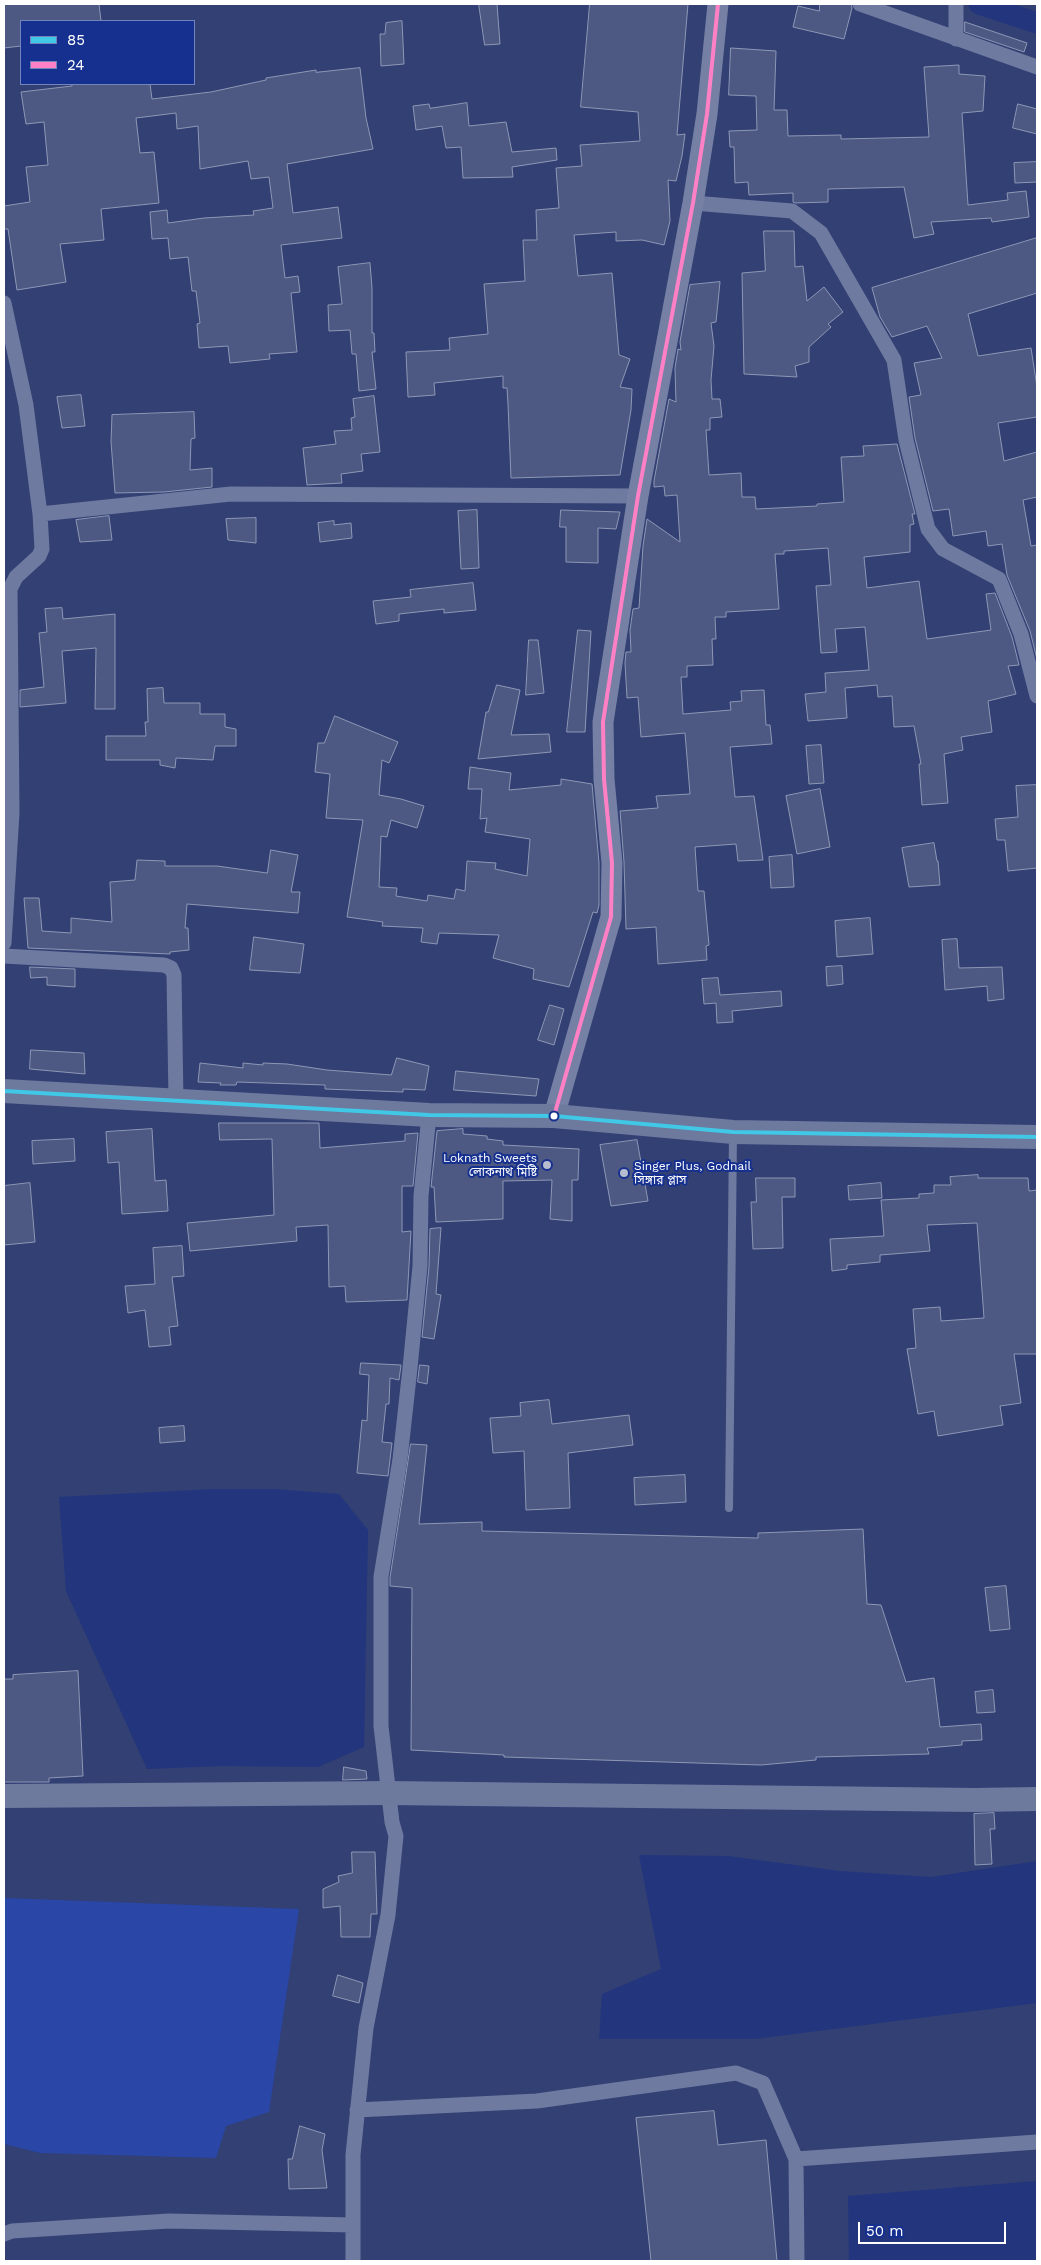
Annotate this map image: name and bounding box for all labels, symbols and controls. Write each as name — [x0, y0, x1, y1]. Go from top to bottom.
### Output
legend — [20, 20, 195, 85]
text: 85 — [67, 31, 85, 49]
text: 24 — [67, 56, 84, 74]
unlabelled marker — [549, 1111, 559, 1121]
place label: Loknath Sweets লোকনাথ মিষ্টি — [443, 1151, 537, 1179]
marker: Loknath Sweets লোকনাথ মিষ্টি — [541, 1159, 553, 1171]
place label: Singer Plus, Godnail সিঙ্গার প্লাস — [634, 1159, 751, 1187]
marker: Singer Plus, Godnail সিঙ্গার প্লাস — [618, 1167, 630, 1179]
scale bar — [861, 2212, 1008, 2244]
text: 50 m — [866, 2222, 903, 2240]

